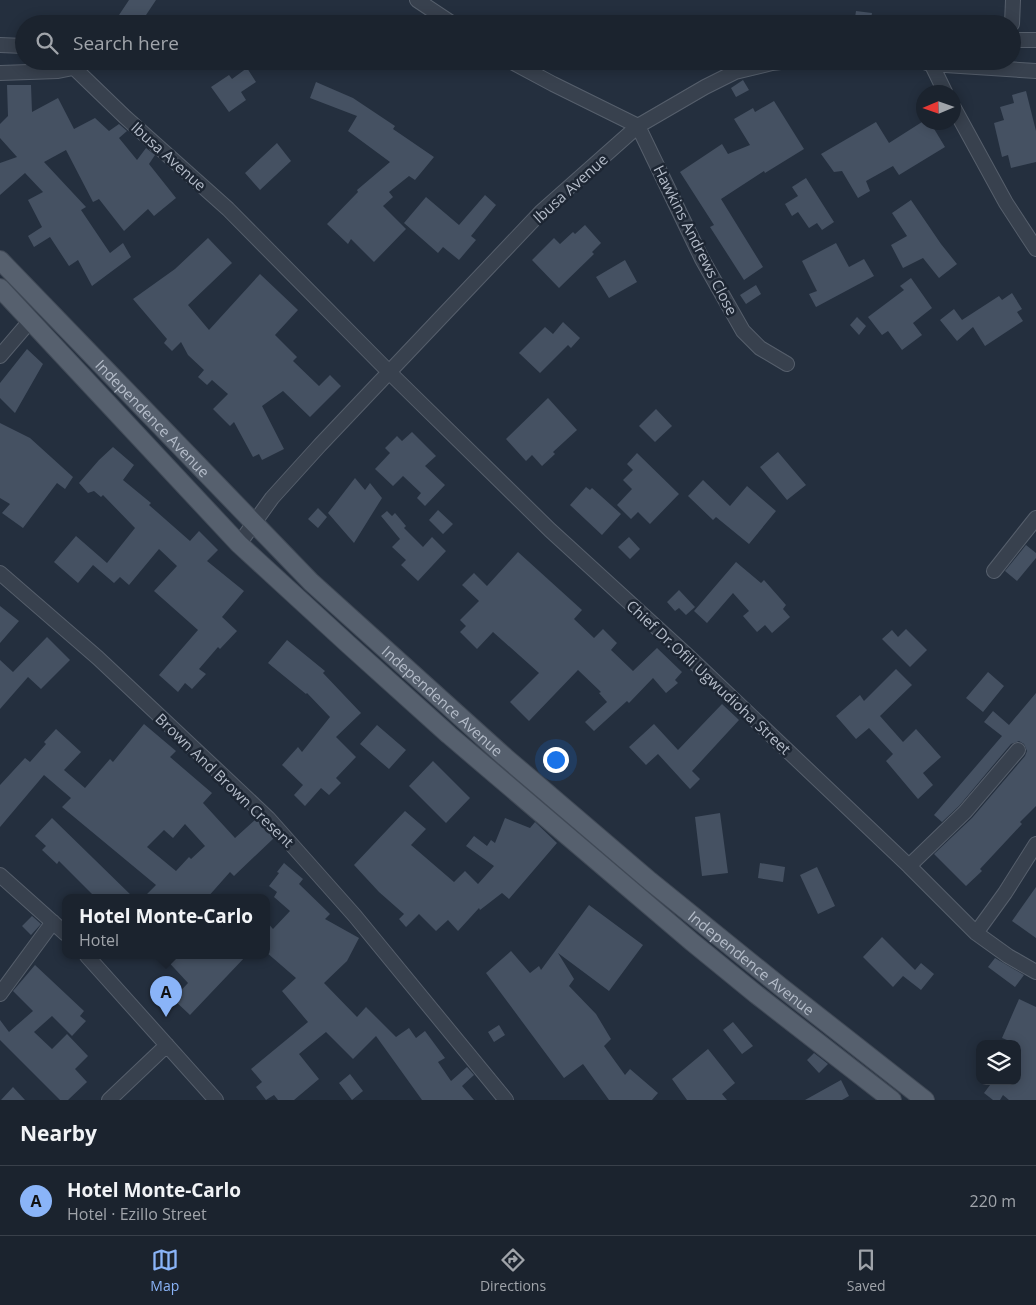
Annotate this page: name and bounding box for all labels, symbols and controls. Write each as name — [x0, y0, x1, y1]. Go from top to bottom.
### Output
search box — [15, 15, 1021, 70]
icon: search — [33, 29, 61, 57]
text: Search here — [73, 30, 179, 56]
north arrow — [916, 85, 961, 130]
street label: Ibusa Avenue — [127, 117, 211, 195]
street label: Ibusa Avenue — [528, 149, 612, 227]
street label: Hawkins Andrews Close — [649, 162, 743, 318]
street label: Independence Avenue — [91, 355, 214, 481]
street label: Chief Dr.Ofili Ugwudioha Street — [622, 595, 796, 759]
street label: Independence Avenue — [378, 641, 507, 761]
street label: Brown And Brown Cresent — [152, 709, 298, 851]
your location — [543, 747, 569, 773]
popup — [62, 894, 270, 959]
text: Hotel Monte-Carlo — [79, 903, 253, 929]
street label: Independence Avenue — [684, 906, 819, 1020]
text: Hotel — [79, 929, 119, 951]
pin: A — [150, 976, 182, 1017]
map controls — [976, 1040, 1021, 1085]
button: layers — [976, 1040, 1021, 1085]
text: Nearby — [20, 1119, 97, 1147]
text: Hotel Monte-Carlo — [67, 1177, 241, 1203]
text: A — [30, 1190, 42, 1212]
text: 220 m — [970, 1190, 1016, 1212]
text: Hotel · Ezillo Street — [67, 1203, 207, 1225]
tab: Map — [150, 1246, 179, 1295]
tab: Directions — [480, 1246, 546, 1295]
tab: Saved — [847, 1246, 886, 1295]

